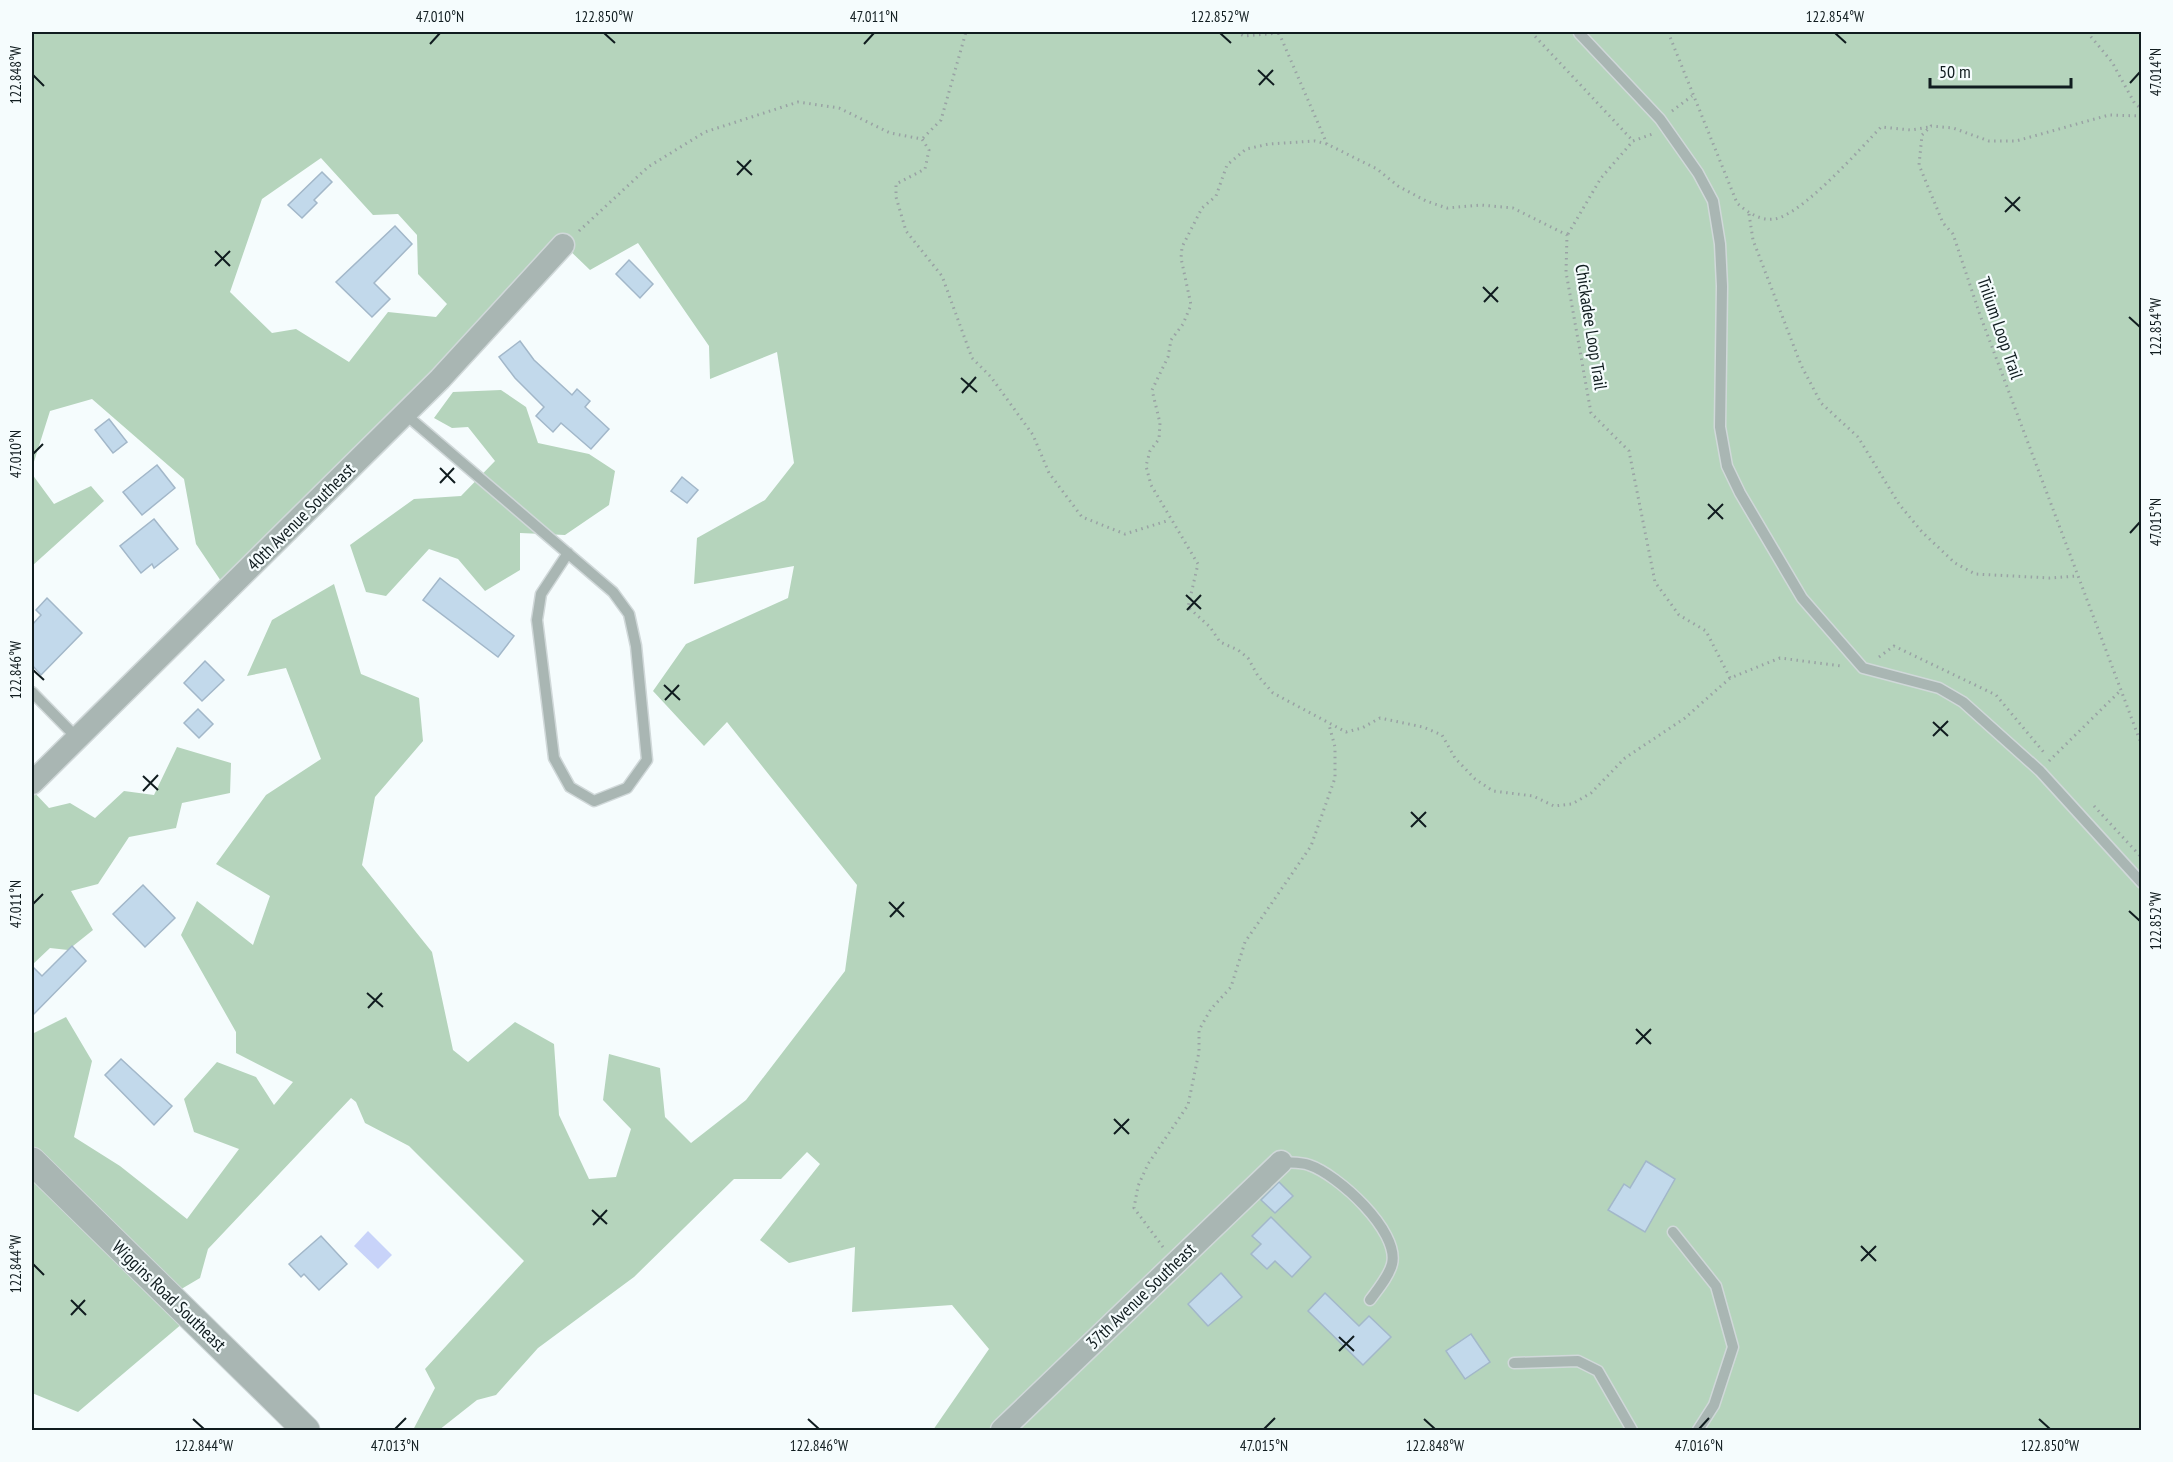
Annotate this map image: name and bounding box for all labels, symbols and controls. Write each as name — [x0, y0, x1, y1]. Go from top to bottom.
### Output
text: 47.010°N — [416, 7, 464, 26]
text: 122.850°W — [575, 7, 633, 26]
text: 47.011°N — [850, 7, 898, 26]
text: 122.852°W — [1191, 7, 1249, 26]
text: 122.854°W — [1806, 7, 1864, 26]
text: 122.848°W — [6, 46, 25, 104]
text: 47.014°N — [2146, 48, 2165, 96]
scale bar — [1930, 51, 2071, 89]
text: 50 m — [1939, 60, 1971, 83]
street label: Chickadee Loop Trail — [1570, 262, 1613, 392]
street label: Trilium Loop Trail — [1972, 274, 2029, 383]
text: 122.854°W — [2146, 298, 2165, 356]
text: 47.010°N — [6, 430, 25, 478]
street label: 40th Avenue Southeast — [242, 458, 360, 576]
text: 47.015°N — [2146, 498, 2165, 546]
text: 122.846°W — [6, 641, 25, 699]
text: 47.011°N — [6, 880, 25, 928]
text: 122.852°W — [2146, 892, 2165, 950]
text: 122.844°W — [6, 1235, 25, 1293]
street label: Wiggins Road Southeast — [108, 1235, 231, 1356]
street label: 37th Avenue Southeast — [1081, 1238, 1200, 1354]
text: 122.844°W — [175, 1436, 233, 1455]
text: 47.013°N — [371, 1436, 419, 1455]
text: 122.846°W — [790, 1436, 848, 1455]
text: 47.015°N — [1240, 1436, 1288, 1455]
text: 122.848°W — [1406, 1436, 1464, 1455]
text: 47.016°N — [1675, 1436, 1723, 1455]
text: 122.850°W — [2021, 1436, 2079, 1455]

